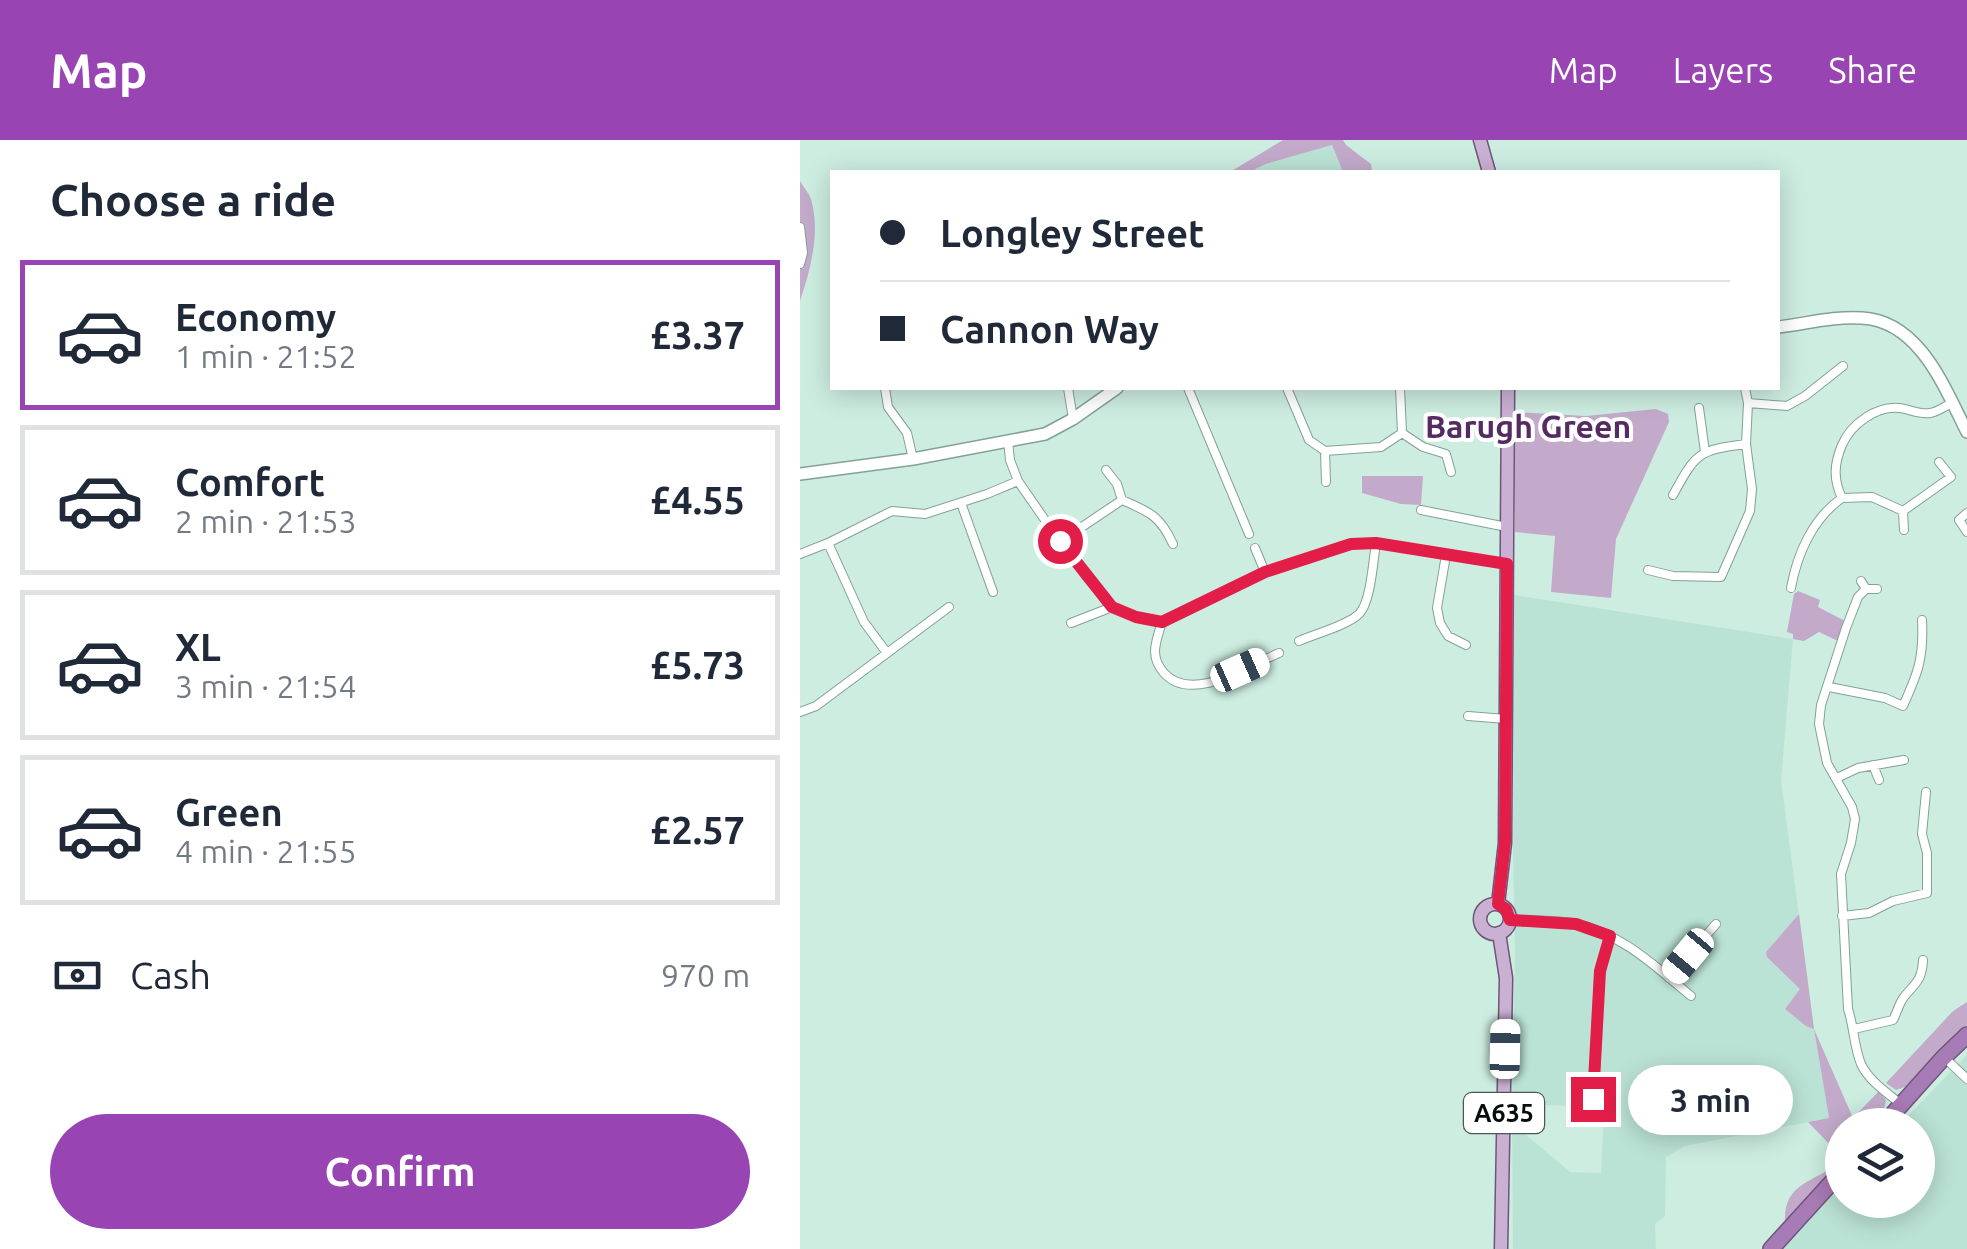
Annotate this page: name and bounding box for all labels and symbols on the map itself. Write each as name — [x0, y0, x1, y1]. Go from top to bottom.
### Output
district label: Barugh Green — [1425, 408, 1631, 444]
route start — [1038, 519, 1083, 564]
car — [1206, 644, 1274, 696]
car — [1657, 923, 1719, 989]
car — [1489, 1019, 1521, 1079]
callout: 3 min — [1628, 1064, 1793, 1134]
route end — [1571, 1077, 1616, 1122]
road number: A635 — [1464, 1093, 1544, 1133]

